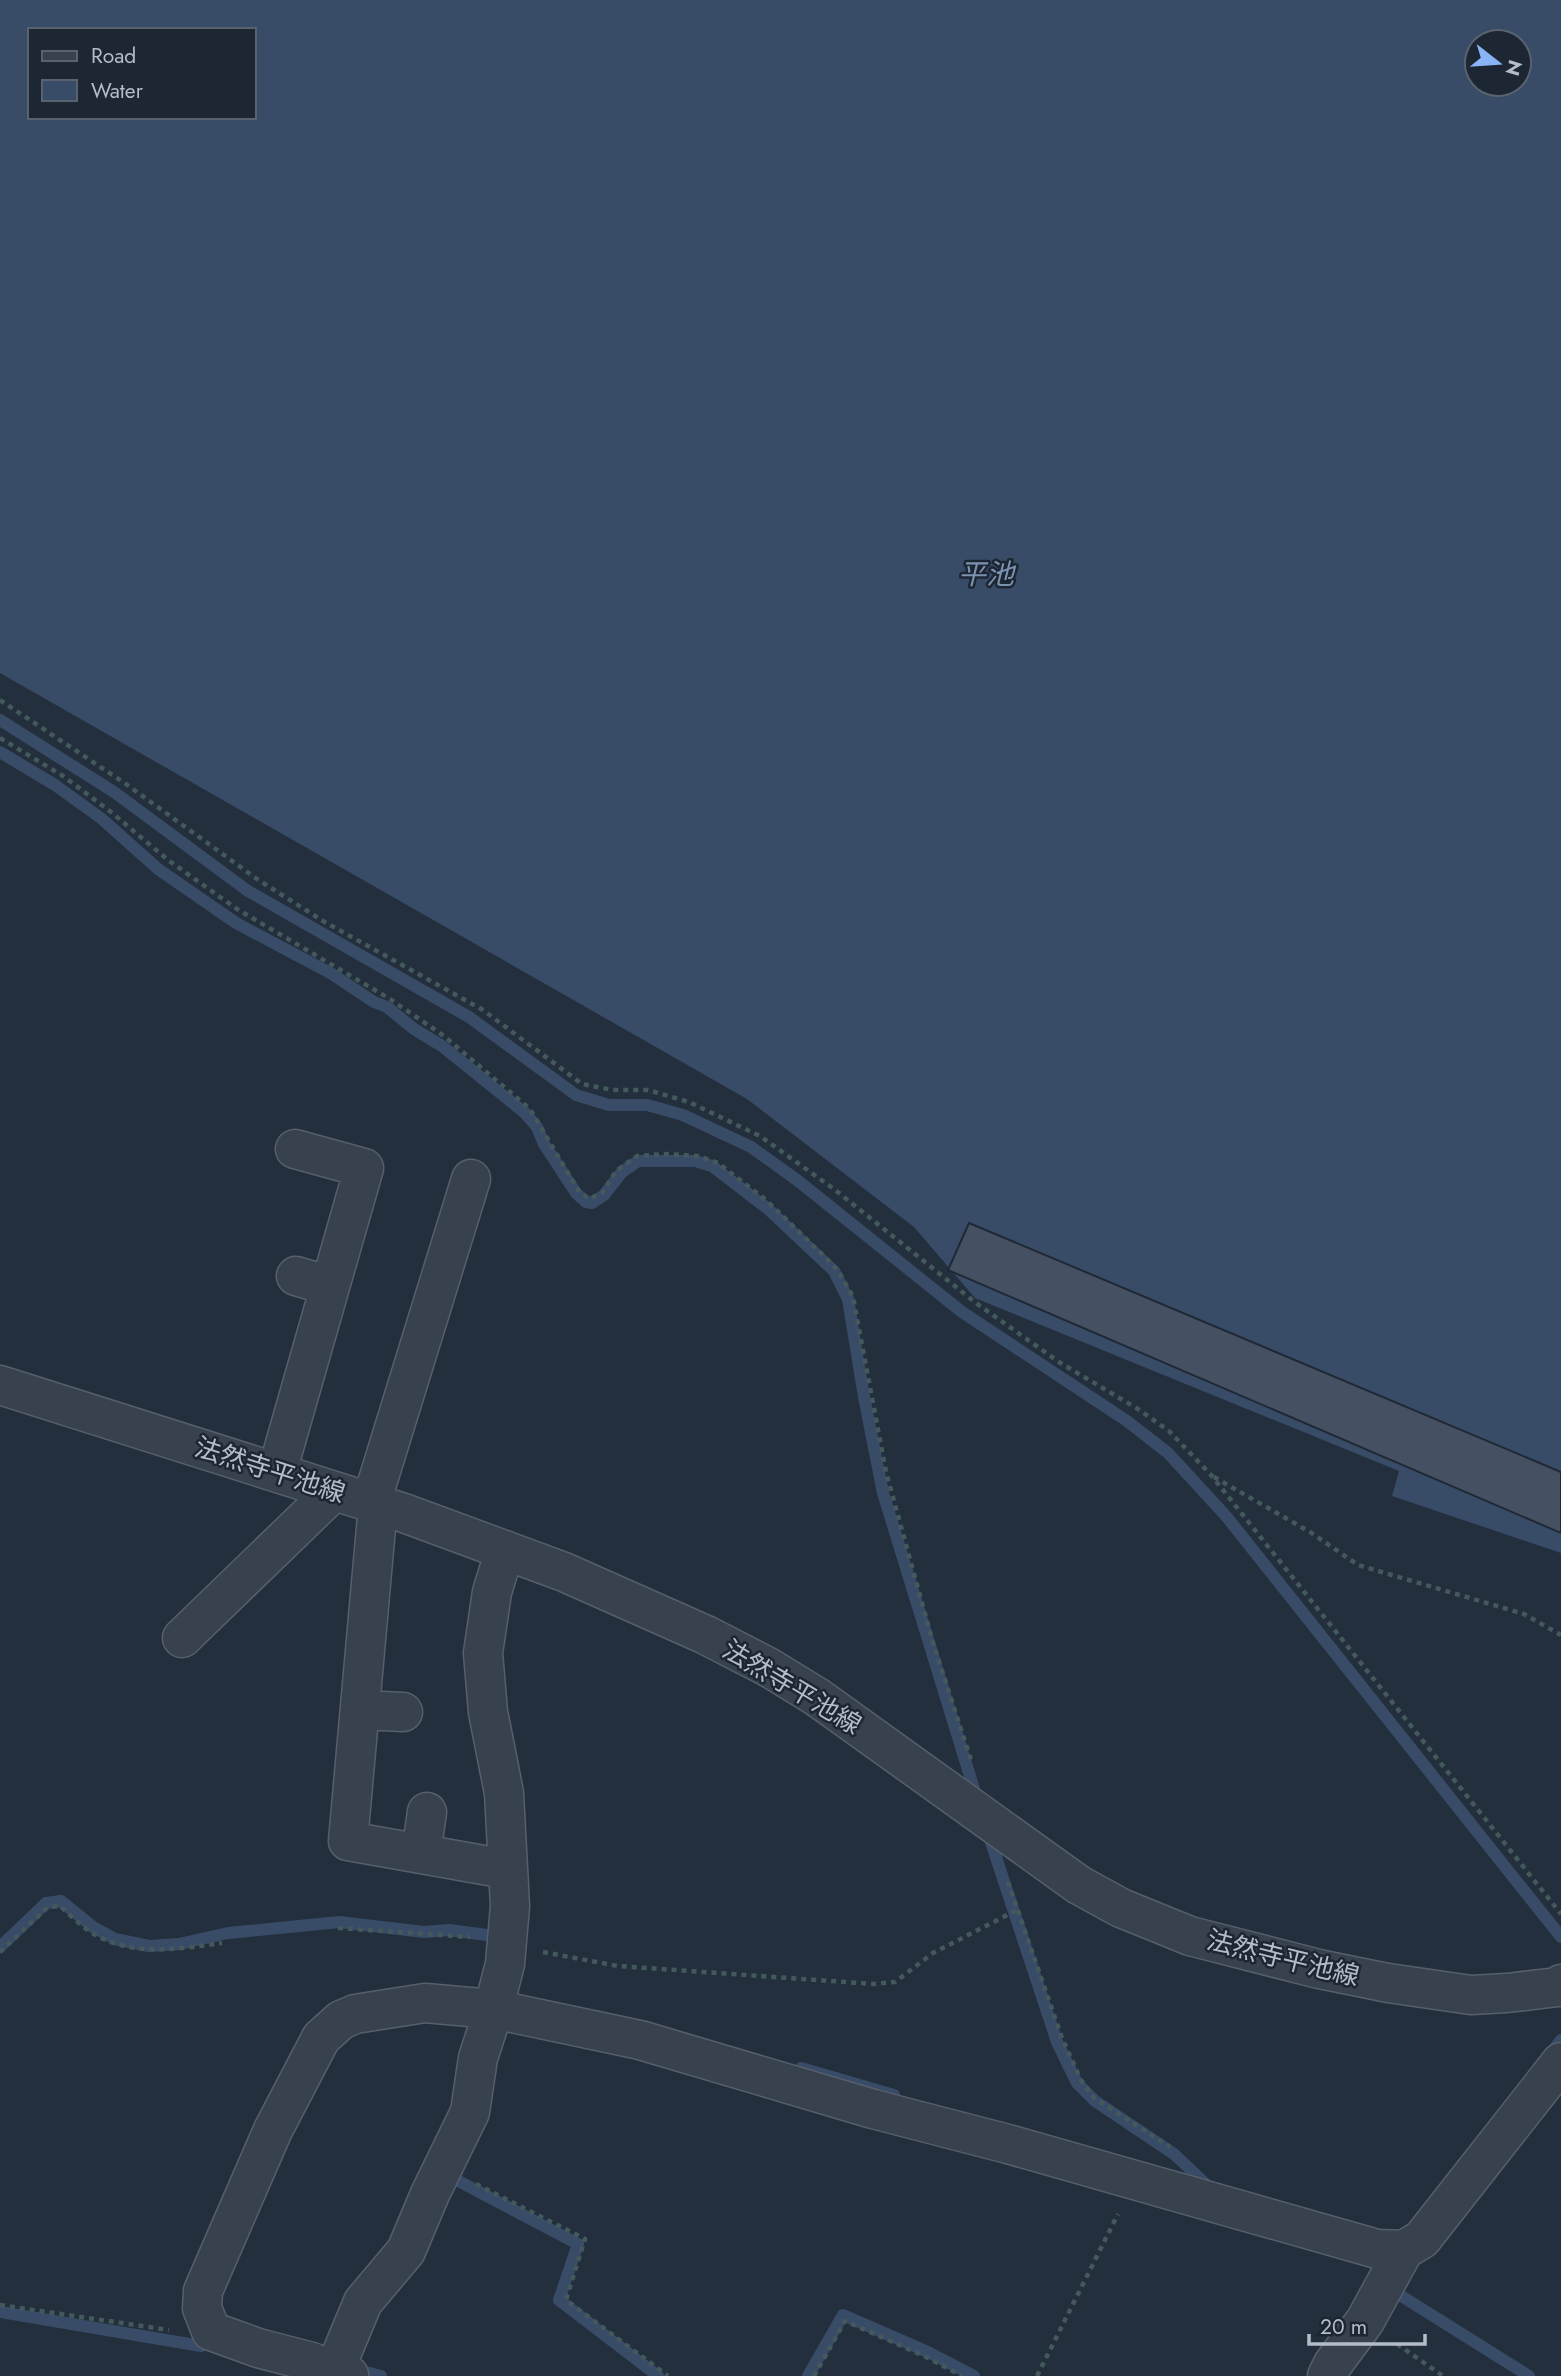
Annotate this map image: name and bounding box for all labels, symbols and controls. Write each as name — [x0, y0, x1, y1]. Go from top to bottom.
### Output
legend — [28, 28, 256, 119]
north arrow — [1463, 28, 1533, 98]
text: Road — [91, 41, 136, 71]
text: N — [1499, 57, 1529, 79]
text: Water — [91, 76, 144, 106]
water label: 平池 — [958, 554, 1017, 595]
street label: 法然寺平池線 — [190, 1428, 350, 1512]
street label: 法然寺平池線 — [715, 1631, 869, 1743]
street label: 法然寺平池線 — [1203, 1921, 1363, 1995]
scale bar — [1309, 2302, 1424, 2346]
text: 20 m — [1320, 2312, 1367, 2342]

